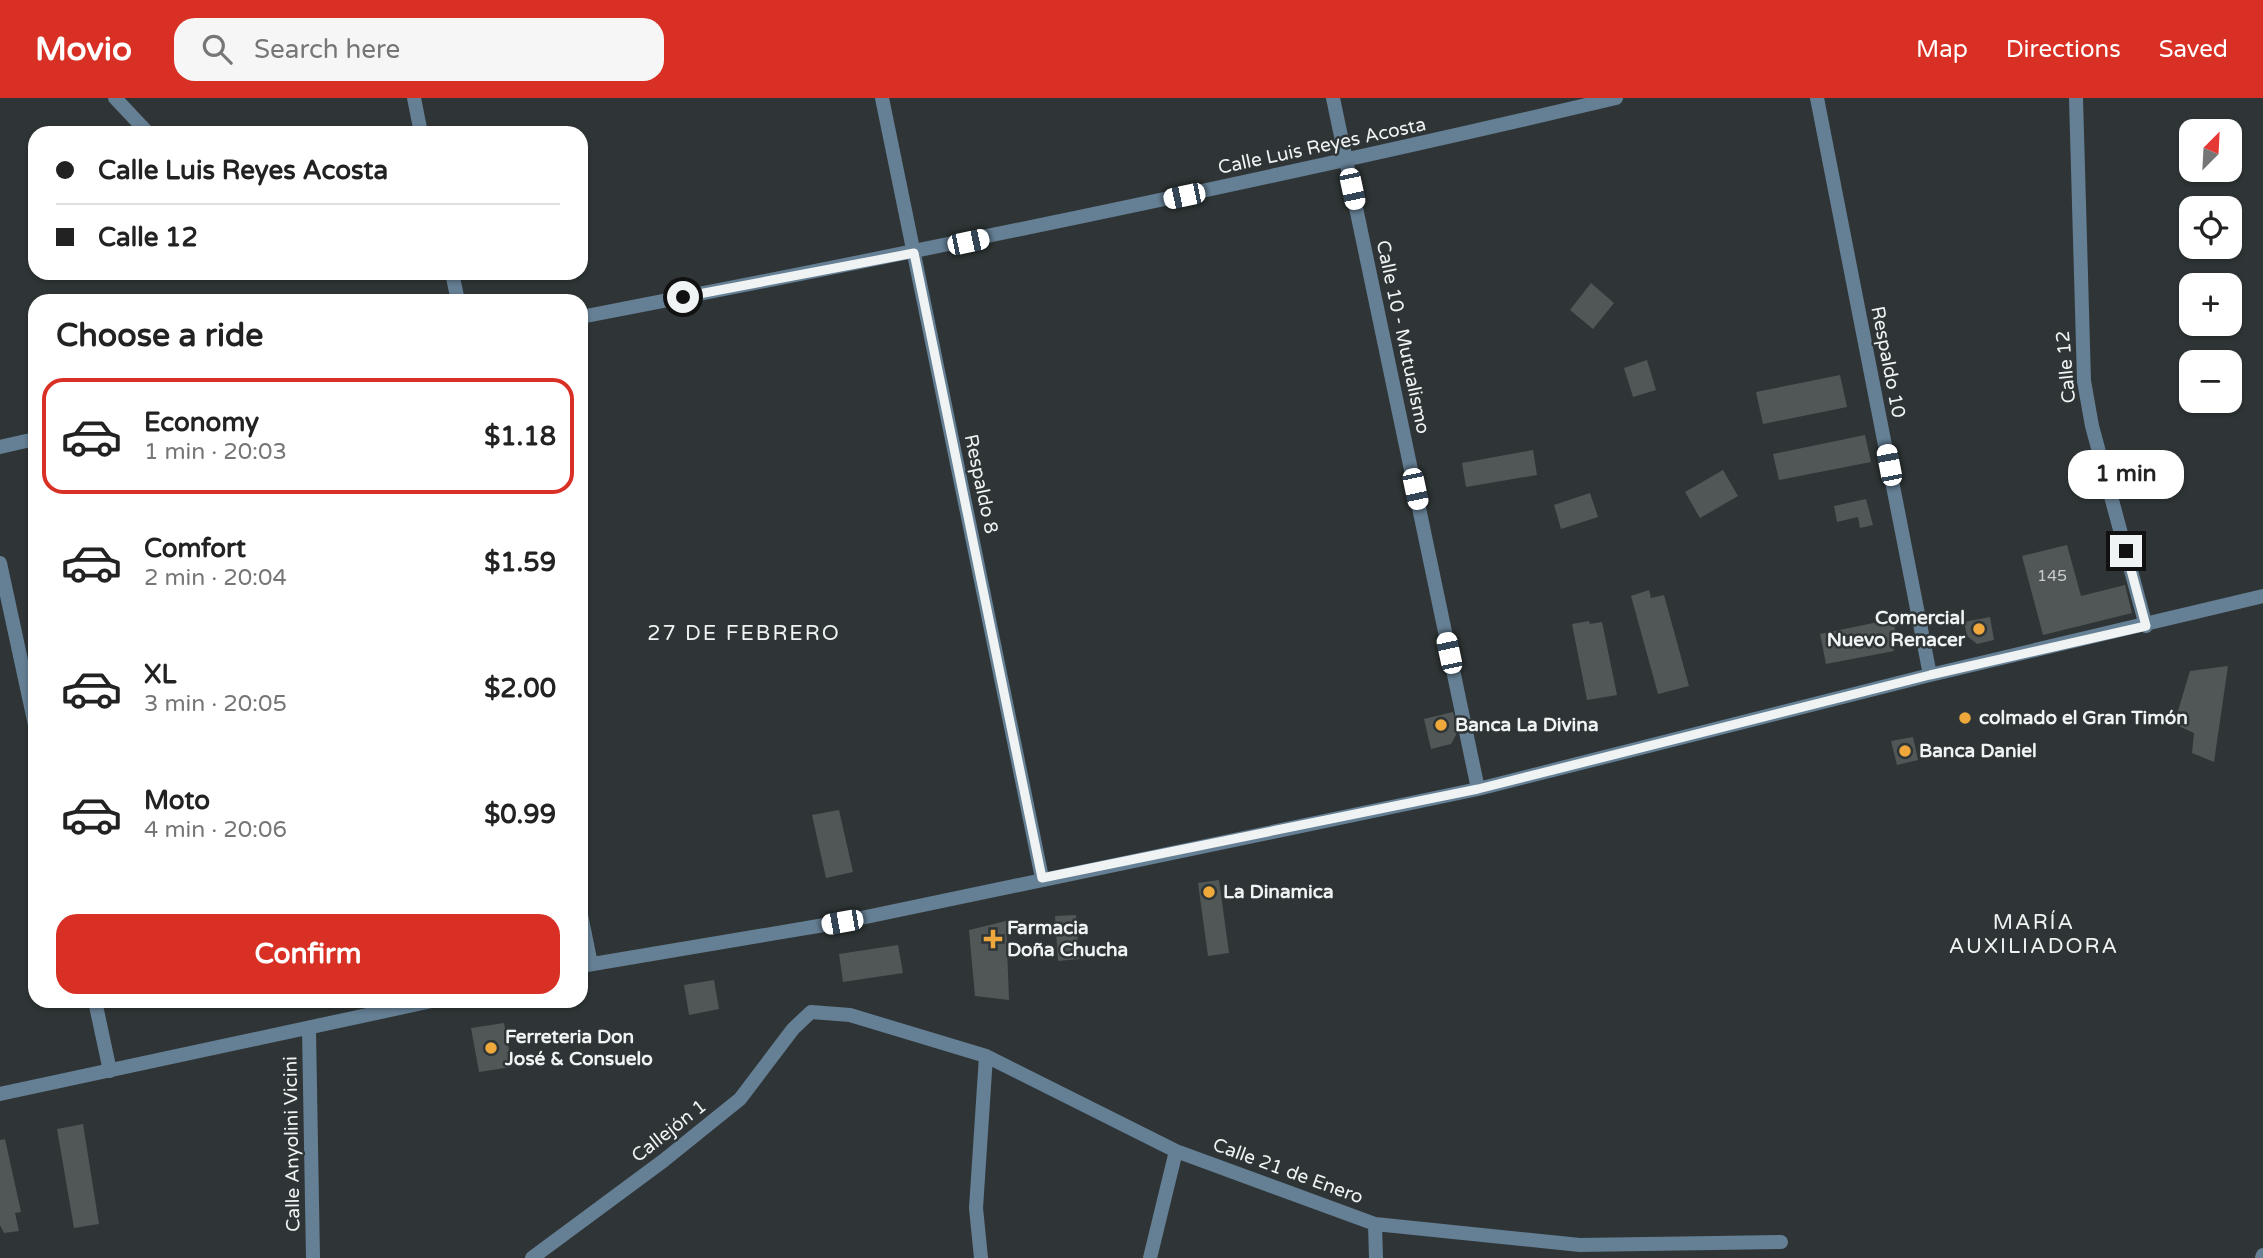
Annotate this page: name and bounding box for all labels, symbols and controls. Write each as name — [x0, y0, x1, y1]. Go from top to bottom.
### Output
search box — [174, 18, 664, 81]
text: Movio — [35, 30, 132, 69]
icon: search — [198, 30, 236, 68]
text: Search here — [254, 34, 400, 65]
text: Map — [1916, 35, 1968, 64]
text: Directions — [2006, 35, 2121, 64]
text: Saved — [2159, 35, 2228, 64]
street label: Calle Luis Reyes Acosta — [1216, 113, 1428, 179]
north arrow — [2179, 119, 2242, 182]
map controls — [2179, 119, 2242, 413]
text: Calle Luis Reyes Acosta — [98, 155, 388, 186]
car — [1338, 166, 1367, 212]
car — [1162, 181, 1207, 211]
button: locate — [2179, 196, 2242, 259]
text: Calle 12 — [98, 222, 198, 253]
car — [946, 227, 991, 257]
street label: Calle 10 - Mutualismo — [1372, 238, 1434, 436]
button: + — [2179, 273, 2242, 336]
route start — [667, 281, 699, 313]
street label: Respaldo 10 — [1866, 304, 1910, 420]
text: Choose a ride — [56, 317, 263, 355]
street label: Calle 12 — [2052, 330, 2080, 404]
button: − — [2179, 350, 2242, 413]
icon: car — [60, 405, 123, 468]
text: Economy — [144, 407, 259, 438]
text: $1.18 — [484, 421, 556, 452]
street label: Respaldo 8 — [960, 432, 1002, 536]
text: 1 min · 20:03 — [144, 438, 287, 466]
car — [1875, 442, 1904, 488]
callout: 1 min — [2068, 449, 2184, 498]
text: 1 min — [2095, 460, 2157, 488]
car — [1401, 466, 1430, 512]
icon: car — [60, 531, 123, 594]
text: Comfort — [144, 533, 246, 564]
route end — [2110, 535, 2142, 567]
text: $1.59 — [484, 547, 556, 578]
text: 2 min · 20:04 — [144, 564, 287, 592]
house number: 145 — [2037, 566, 2067, 586]
place label: Comercial Nuevo Renacer — [1827, 607, 1966, 651]
district label: 27 DE FEBRERO — [647, 621, 841, 646]
marker: Comercial Nuevo Renacer — [1971, 621, 1987, 637]
car — [1435, 630, 1464, 676]
icon: car — [60, 657, 123, 720]
text: XL — [144, 659, 176, 690]
text: $2.00 — [484, 673, 556, 704]
text: 3 min · 20:05 — [144, 690, 287, 718]
place label: colmado el Gran Timón — [1979, 707, 2188, 729]
marker: colmado el Gran Timón — [1957, 710, 1973, 726]
place label: Banca La Divina — [1455, 714, 1599, 736]
marker: Banca La Divina — [1433, 717, 1449, 733]
place label: Banca Daniel — [1919, 740, 2037, 762]
marker: Banca Daniel — [1897, 743, 1913, 759]
icon: car — [60, 783, 123, 846]
text: Moto — [144, 785, 210, 816]
text: $0.99 — [484, 799, 556, 830]
text: 4 min · 20:06 — [144, 816, 287, 844]
place label: La Dinamica — [1223, 881, 1334, 903]
marker: La Dinamica — [1201, 884, 1217, 900]
car — [820, 908, 865, 936]
district label: MARÍA AUXILIADORA — [1949, 910, 2119, 959]
button: Confirm — [56, 914, 560, 994]
place label: Farmacia Doña Chucha — [1007, 917, 1128, 961]
marker: Farmacia Doña Chucha — [985, 931, 1001, 947]
place label: Ferreteria Don José & Consuelo — [504, 1026, 653, 1070]
marker: Ferreteria Don José & Consuelo — [483, 1040, 499, 1056]
street label: Calle Anyolini Vicini — [279, 1056, 305, 1232]
street label: Callejón 1 — [627, 1095, 711, 1167]
street label: Calle 21 de Enero — [1210, 1134, 1366, 1208]

